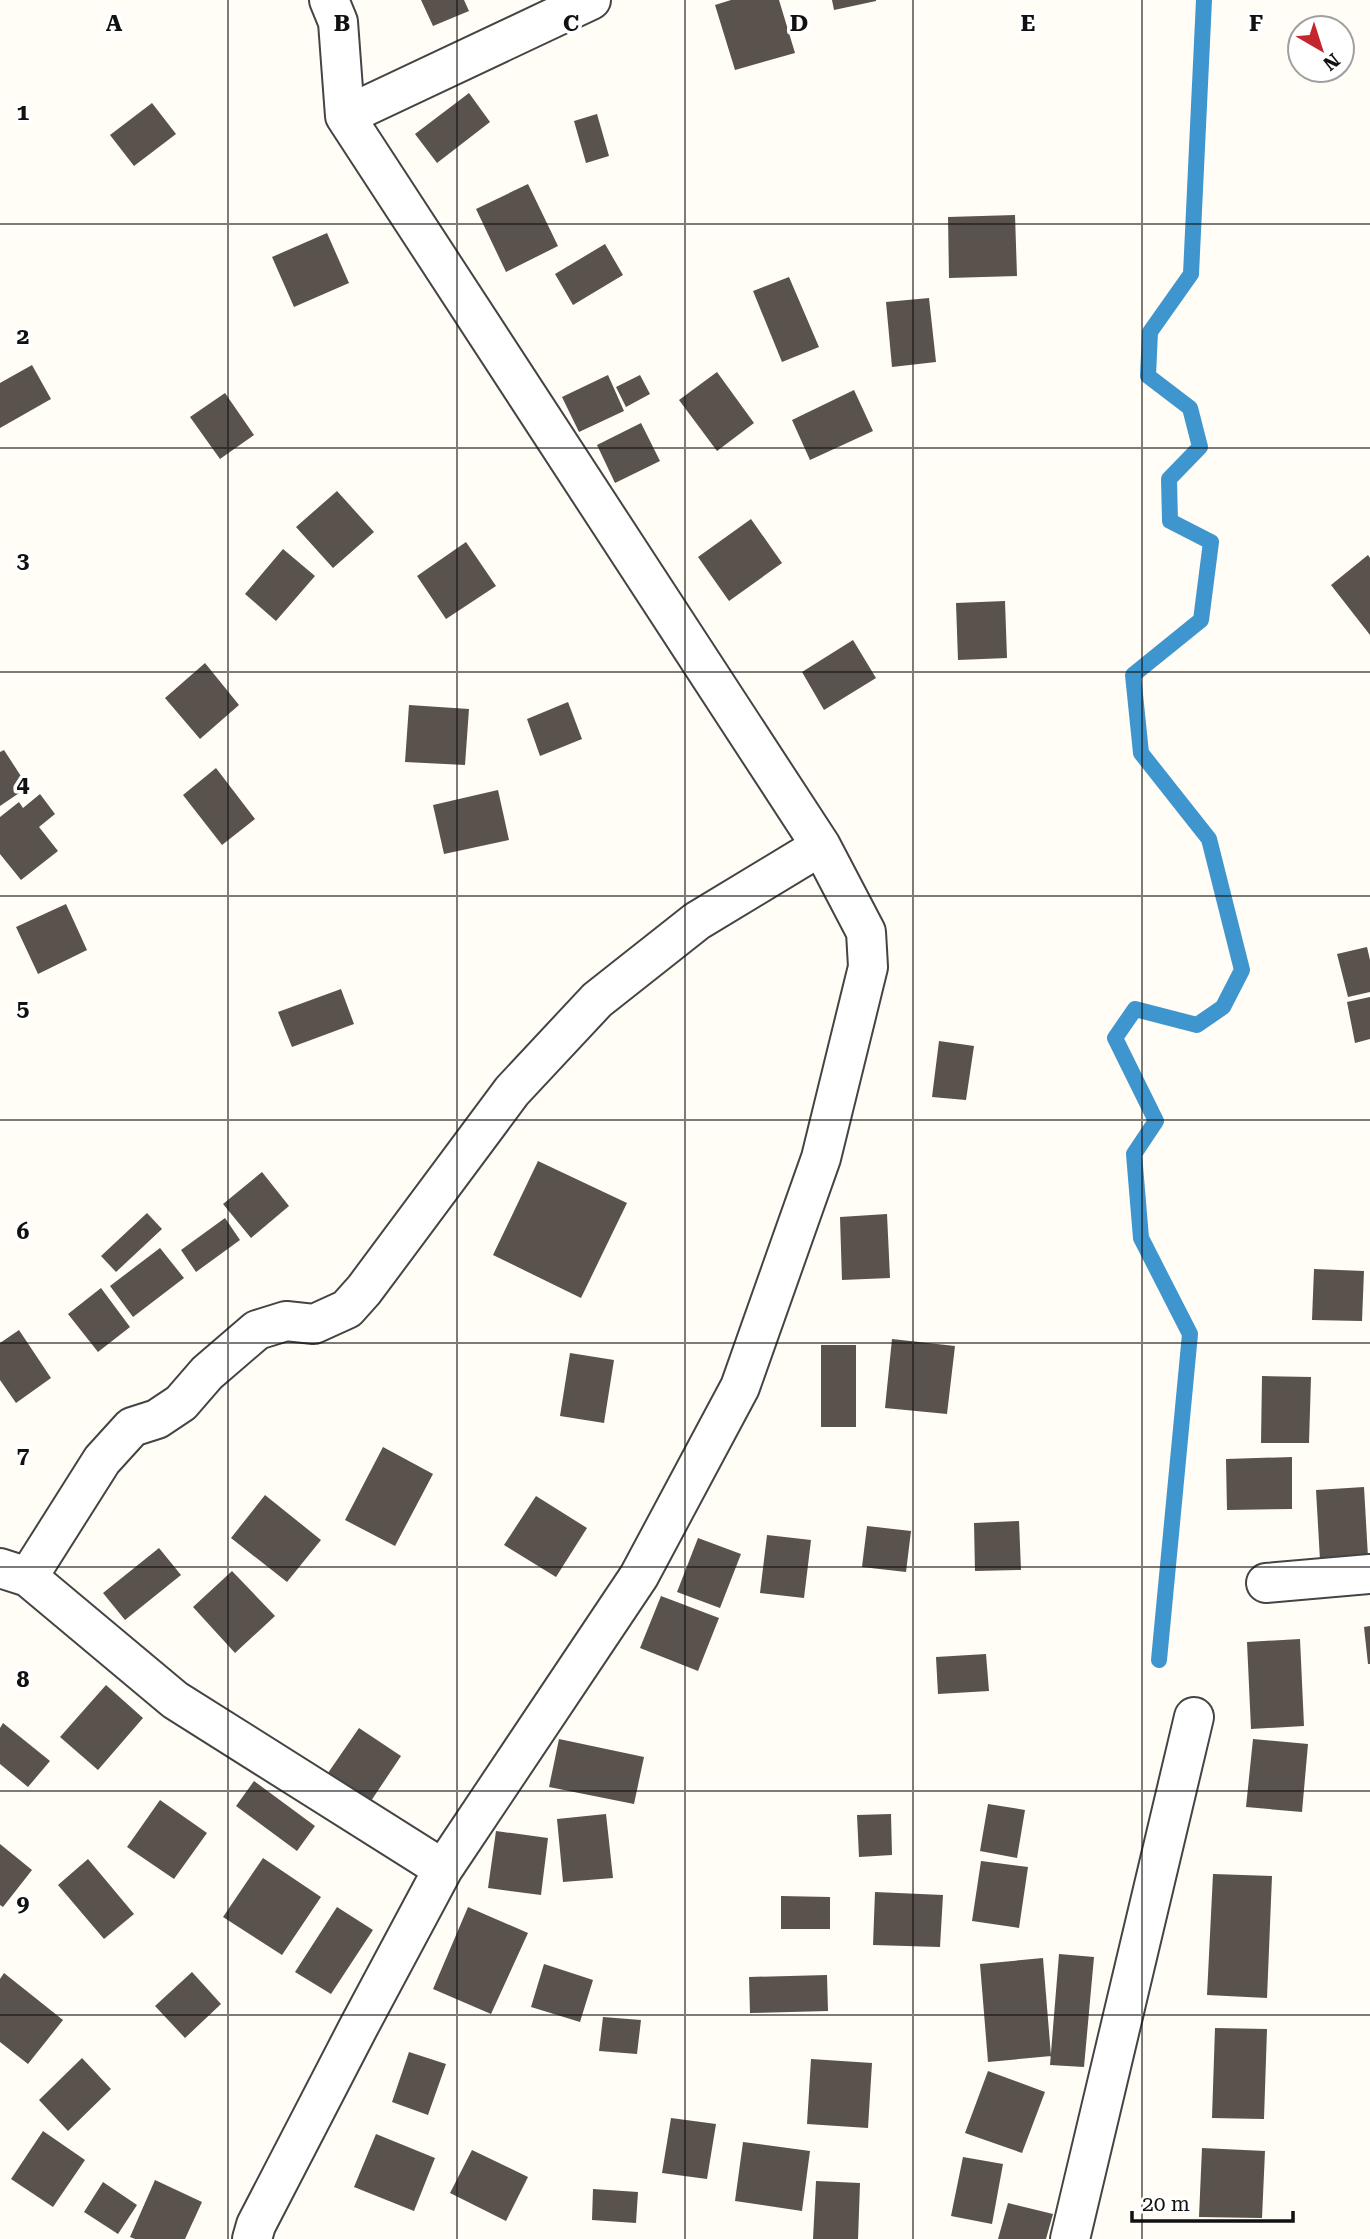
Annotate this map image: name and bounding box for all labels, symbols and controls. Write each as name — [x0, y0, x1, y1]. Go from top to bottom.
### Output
text: A — [106, 10, 123, 37]
text: B — [334, 10, 350, 37]
text: C — [563, 10, 579, 37]
text: D — [790, 10, 808, 37]
text: E — [1021, 10, 1035, 37]
text: F — [1249, 10, 1263, 37]
north arrow — [1286, 14, 1356, 84]
text: N — [1318, 48, 1344, 76]
text: 1 — [17, 99, 30, 126]
text: 2 — [17, 323, 29, 350]
text: 3 — [17, 547, 30, 574]
text: 4 — [17, 771, 30, 798]
text: 5 — [17, 995, 30, 1022]
text: 6 — [17, 1218, 30, 1245]
text: 7 — [17, 1442, 30, 1469]
text: 8 — [17, 1666, 30, 1693]
text: 9 — [17, 1890, 30, 1917]
scale bar — [1132, 2180, 1293, 2224]
text: 20 m — [1142, 2192, 1190, 2216]

